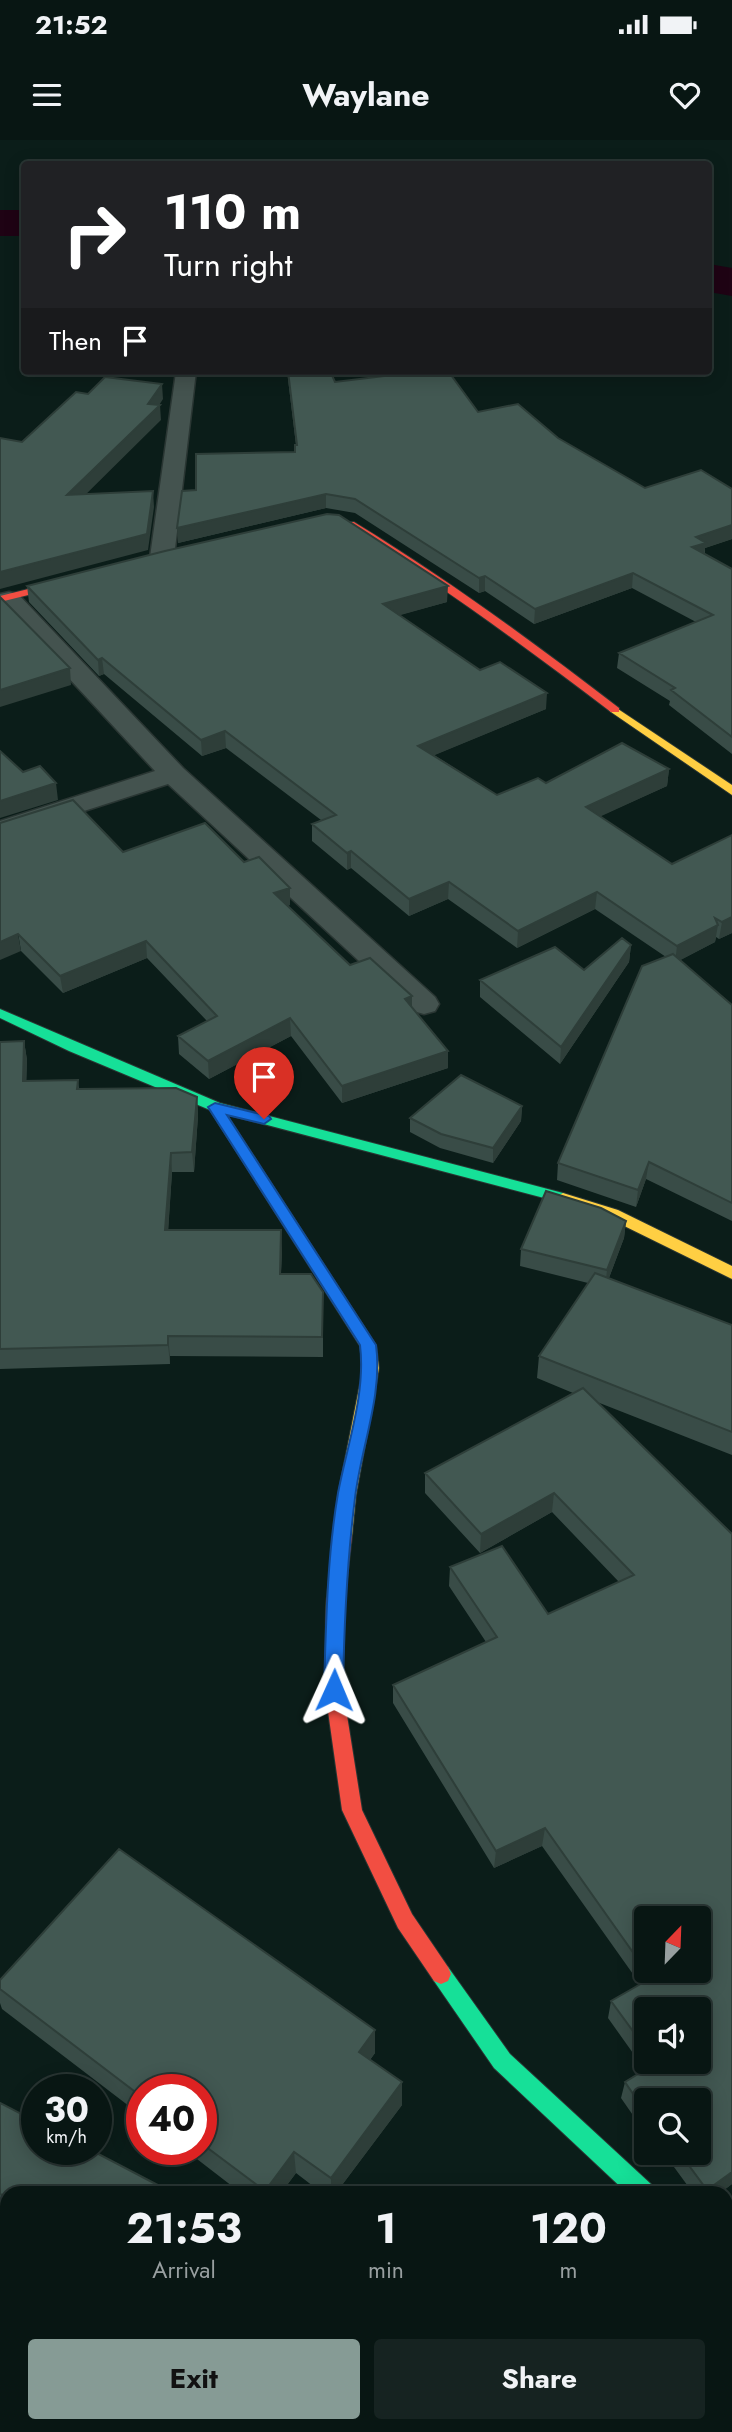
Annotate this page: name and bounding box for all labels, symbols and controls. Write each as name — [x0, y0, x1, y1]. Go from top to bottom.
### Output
text: 21:52 — [35, 6, 108, 44]
text: Waylane — [302, 72, 430, 118]
icon: menu — [28, 76, 66, 114]
icon: heart — [666, 76, 704, 114]
text: 110 m — [164, 177, 301, 247]
icon: right — [49, 189, 140, 280]
text: Turn right — [164, 242, 293, 288]
text: Then — [49, 322, 102, 360]
icon: arrive — [116, 322, 154, 360]
pin — [234, 1047, 294, 1119]
icon: arrive — [245, 1058, 283, 1096]
position arrow — [297, 1653, 371, 1727]
north arrow — [634, 1906, 710, 1983]
map controls — [634, 1906, 711, 2165]
button: sound — [634, 1997, 711, 2074]
speed limit sign: 40 — [126, 2074, 217, 2165]
text: 30 — [44, 2085, 89, 2135]
button: search — [634, 2088, 711, 2165]
text: km/h — [46, 2124, 87, 2150]
text: 21:53 — [126, 2198, 242, 2259]
text: 1 — [375, 2198, 397, 2259]
text: 120 — [530, 2198, 607, 2259]
text: Arrival — [152, 2253, 216, 2287]
text: min — [368, 2253, 404, 2287]
text: m — [560, 2253, 577, 2287]
button: Exit — [28, 2339, 360, 2419]
button: Share — [374, 2339, 705, 2419]

